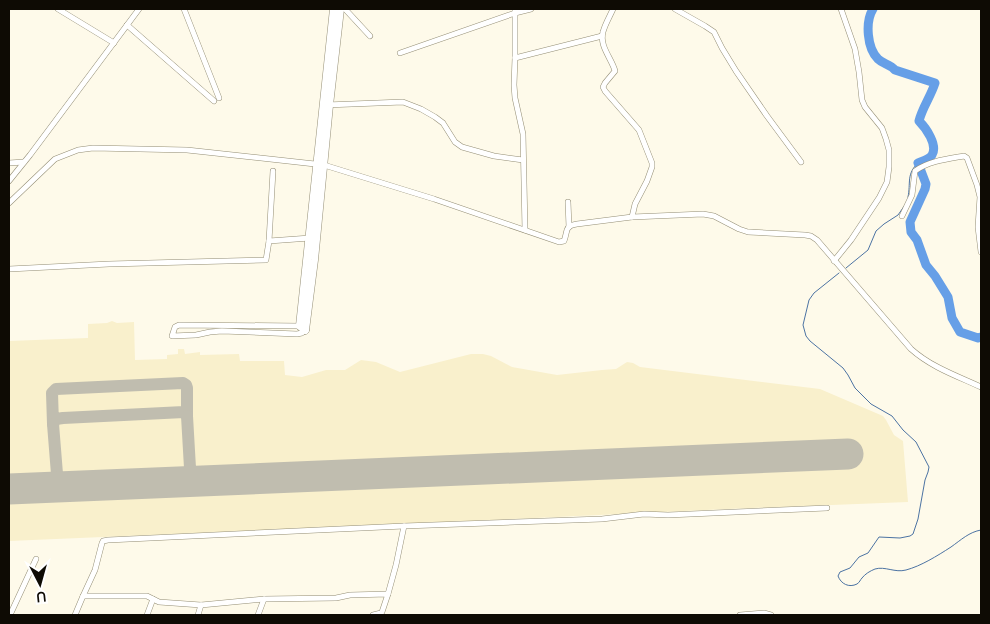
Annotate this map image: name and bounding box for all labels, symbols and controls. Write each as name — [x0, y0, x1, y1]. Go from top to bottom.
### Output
north arrow — [15, 559, 65, 609]
text: U — [35, 587, 47, 607]

